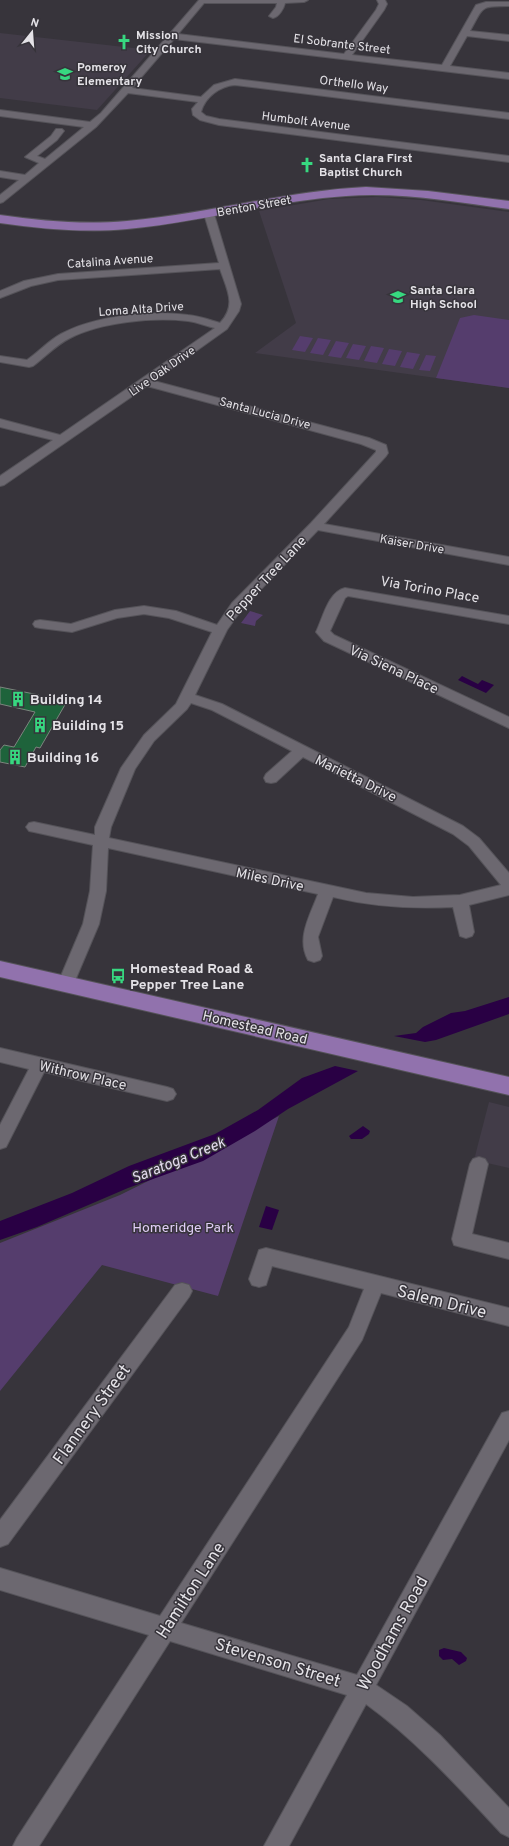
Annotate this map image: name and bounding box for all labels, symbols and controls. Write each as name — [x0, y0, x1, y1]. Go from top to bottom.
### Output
north arrow — [12, 12, 52, 52]
text: N — [29, 16, 40, 31]
place label: Mission City Church — [136, 28, 202, 58]
street label: El Sobrante Street — [292, 31, 391, 59]
church icon: Mission City Church — [115, 33, 133, 51]
place label: Pomeroy Elementary — [77, 60, 142, 90]
school or university icon: Pomeroy Elementary — [56, 65, 74, 83]
street label: Orthello Way — [318, 73, 389, 97]
street label: Humbolt Avenue — [261, 109, 351, 135]
place label: Santa Clara First Baptist Church — [319, 151, 413, 181]
church icon: Santa Clara First Baptist Church — [298, 156, 316, 174]
street label: Benton Street — [216, 193, 292, 221]
street label: Catalina Avenue — [66, 251, 154, 273]
place label: Santa Clara High School — [410, 283, 477, 313]
school or university icon: Santa Clara High School — [389, 288, 407, 306]
street label: Loma Alta Drive — [98, 299, 184, 321]
street label: Live Oak Drive — [126, 343, 199, 401]
street label: Santa Lucia Drive — [217, 394, 312, 434]
street label: Kaiser Drive — [378, 531, 445, 559]
street label: Pepper Tree Lane — [223, 533, 311, 625]
street label: Via Torino Place — [379, 573, 481, 608]
street label: Via Siena Place — [346, 642, 441, 698]
building icon: Building 14 — [9, 690, 27, 708]
place label: Building 14 — [30, 692, 103, 709]
building icon: Building 15 — [31, 716, 49, 734]
place label: Building 15 — [52, 718, 124, 735]
building icon: Building 16 — [6, 748, 24, 766]
place label: Building 16 — [27, 750, 99, 767]
street label: Marietta Drive — [312, 752, 399, 806]
street label: Miles Drive — [234, 865, 305, 896]
place label: Homestead Road & Pepper Tree Lane — [130, 961, 254, 994]
bus stop icon: Homestead Road & Pepper Tree Lane — [109, 967, 127, 985]
street label: Homestead Road — [201, 1008, 309, 1049]
street label: Withrow Place — [37, 1058, 128, 1095]
water label: Saratoga Creek — [129, 1134, 229, 1189]
park label: Homeridge Park — [132, 1220, 234, 1237]
street label: Salem Drive — [394, 1281, 489, 1325]
street label: Flannery Street — [49, 1361, 136, 1470]
street label: Hamilton Lane — [152, 1539, 231, 1643]
street label: Woodhams Road — [353, 1573, 434, 1695]
street label: Stevenson Street — [212, 1634, 343, 1693]

